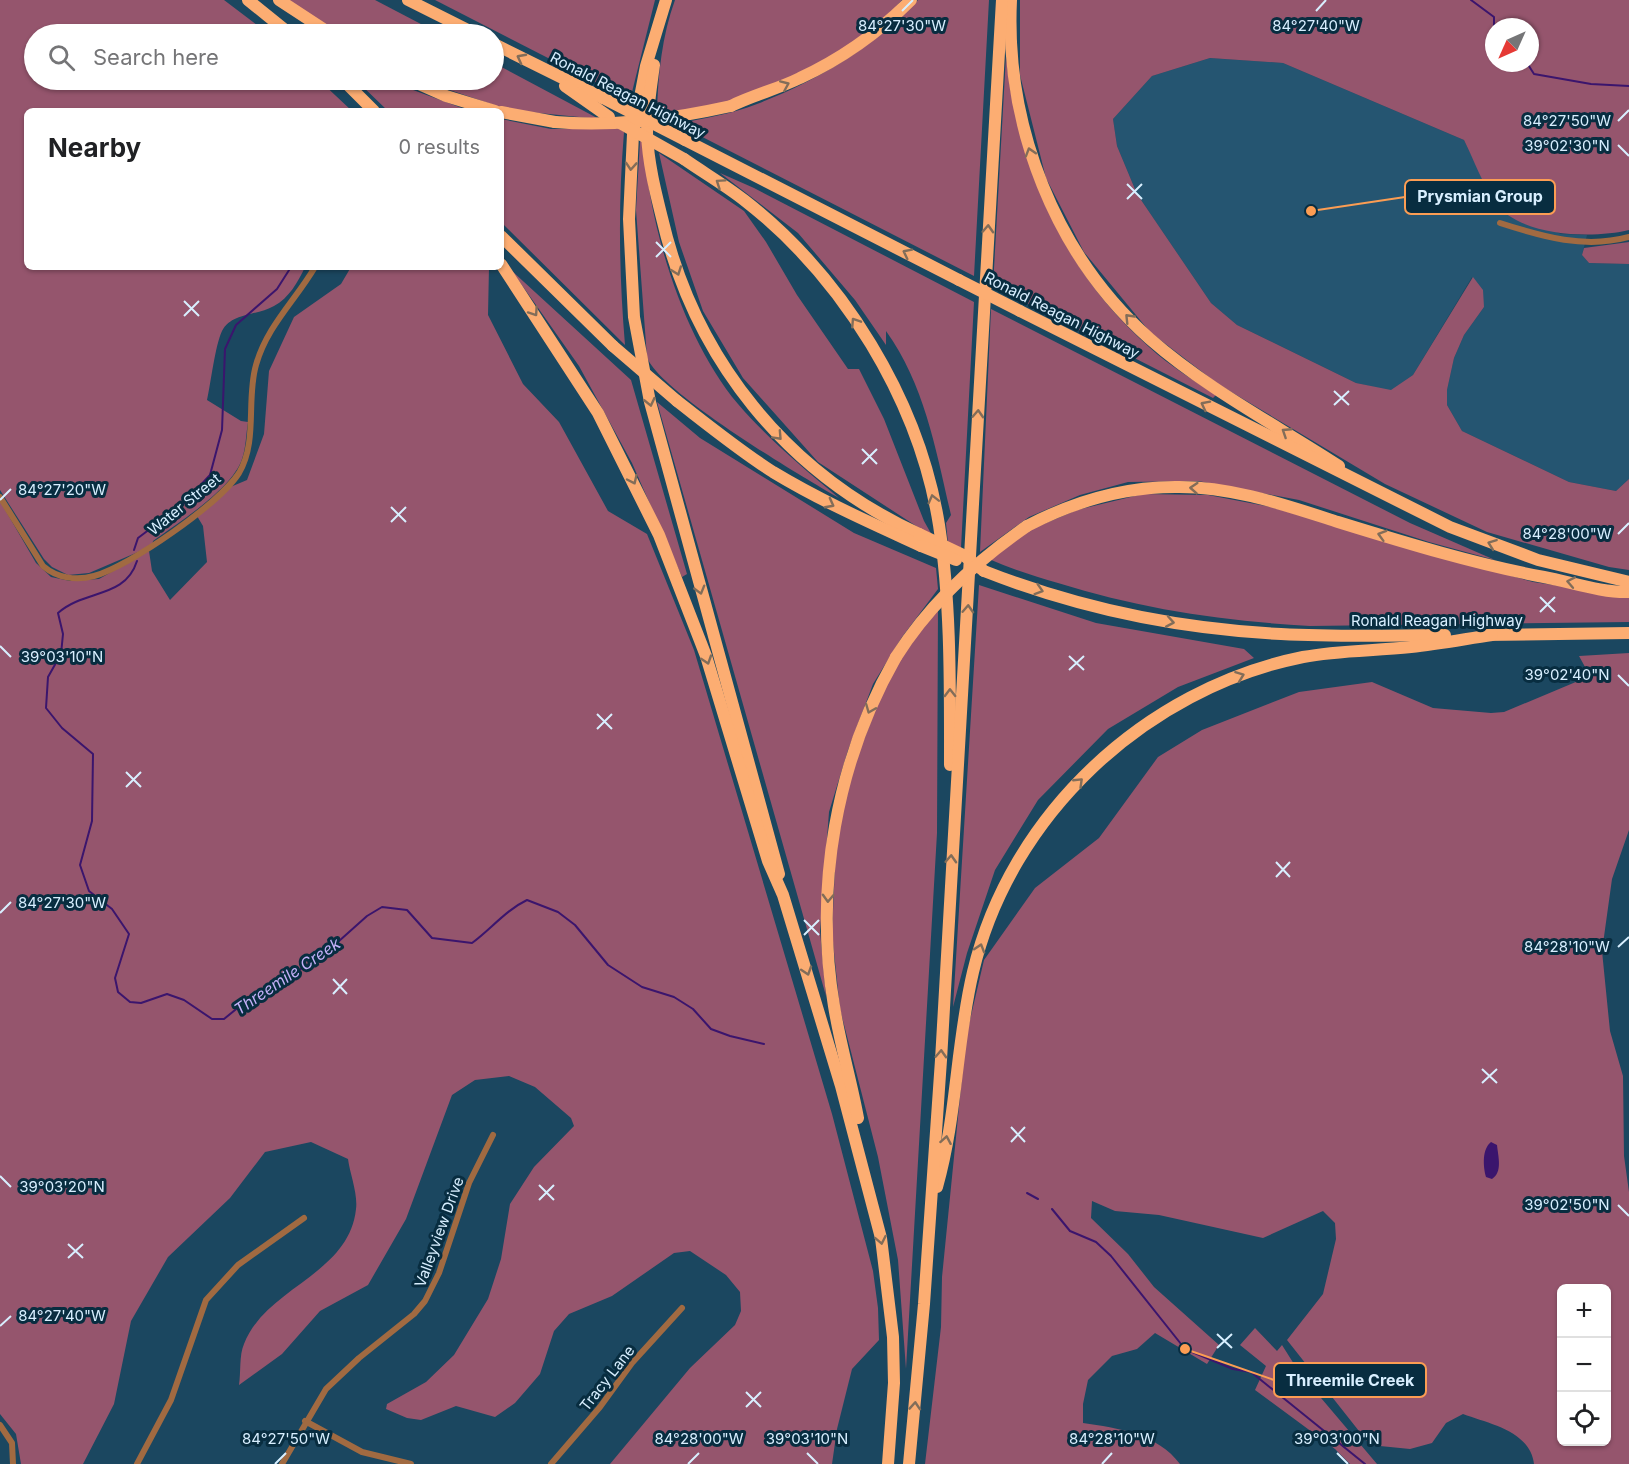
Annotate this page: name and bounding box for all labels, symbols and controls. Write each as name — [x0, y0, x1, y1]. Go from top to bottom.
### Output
text: 84°27'30"W — [858, 16, 946, 35]
text: 84°27'40"W — [1272, 16, 1360, 35]
north arrow — [1485, 18, 1539, 72]
search box — [24, 24, 504, 90]
icon: search — [45, 41, 78, 74]
text: Search here — [93, 44, 219, 70]
street label: Ronald Reagan Highway — [547, 47, 709, 143]
one-way arrow — [516, 54, 527, 65]
one-way arrow — [779, 80, 790, 92]
text: 84°27'50"W — [1523, 111, 1611, 130]
text: Nearby — [48, 132, 141, 163]
text: 0 results — [398, 135, 480, 159]
text: 39°02'30"N — [1524, 136, 1610, 155]
one-way arrow — [1025, 147, 1038, 158]
one-way arrow — [624, 162, 637, 171]
one-way arrow — [715, 179, 726, 190]
callout: Prysmian Group — [1405, 180, 1555, 214]
text: Prysmian Group — [1417, 186, 1543, 206]
one-way arrow — [982, 224, 995, 233]
one-way arrow — [903, 249, 914, 261]
one-way arrow — [670, 266, 683, 276]
street label: Ronald Reagan Highway — [981, 267, 1143, 363]
one-way arrow — [527, 306, 539, 316]
one-way arrow — [1125, 314, 1135, 325]
one-way arrow — [851, 317, 862, 328]
one-way arrow — [643, 397, 656, 407]
one-way arrow — [1200, 400, 1211, 412]
one-way arrow — [971, 410, 984, 419]
one-way arrow — [1282, 427, 1292, 439]
one-way arrow — [771, 429, 782, 440]
street label: Water Street — [144, 469, 224, 539]
one-way arrow — [626, 474, 638, 485]
text: 84°27'20"W — [18, 480, 106, 499]
one-way arrow — [1189, 482, 1198, 495]
one-way arrow — [927, 494, 940, 504]
one-way arrow — [823, 497, 834, 508]
text: 84°28'00"W — [1522, 524, 1612, 543]
one-way arrow — [1377, 530, 1388, 542]
one-way arrow — [1487, 539, 1498, 552]
one-way arrow — [1567, 576, 1577, 589]
one-way arrow — [1033, 583, 1044, 595]
one-way arrow — [693, 584, 705, 595]
one-way arrow — [961, 605, 974, 614]
street label: Ronald Reagan Highway — [1351, 611, 1524, 630]
one-way arrow — [1164, 615, 1174, 628]
text: 39°03'10"N — [21, 647, 103, 666]
one-way arrow — [700, 654, 712, 665]
text: 39°02'40"N — [1524, 665, 1610, 684]
one-way arrow — [1234, 670, 1245, 683]
one-way arrow — [944, 688, 956, 697]
one-way arrow — [865, 703, 877, 714]
one-way arrow — [1072, 778, 1082, 789]
one-way arrow — [944, 855, 957, 864]
text: 84°27'30"W — [18, 893, 106, 912]
one-way arrow — [821, 894, 834, 903]
water label: Threemile Creek — [230, 933, 344, 1019]
text: 84°28'10"W — [1524, 937, 1610, 956]
one-way arrow — [973, 943, 985, 954]
one-way arrow — [800, 965, 812, 976]
one-way arrow — [934, 1050, 947, 1059]
one-way arrow — [939, 1135, 952, 1145]
street label: Valleyview Drive — [410, 1174, 468, 1290]
text: 39°03'20"N — [19, 1177, 105, 1196]
text: 39°02'50"N — [1524, 1195, 1610, 1214]
one-way arrow — [874, 1235, 887, 1245]
map controls — [1557, 1284, 1611, 1446]
button: + — [1557, 1284, 1611, 1338]
text: 84°27'40"W — [18, 1306, 106, 1325]
button: − — [1557, 1338, 1611, 1392]
street label: Tracy Lane — [575, 1341, 639, 1415]
callout: Threemile Creek — [1274, 1363, 1426, 1397]
text: Threemile Creek — [1286, 1370, 1415, 1390]
button: locate — [1557, 1392, 1611, 1446]
one-way arrow — [909, 1401, 922, 1410]
text: 84°27'50"W — [242, 1429, 330, 1448]
text: 84°28'00"W — [654, 1429, 744, 1448]
text: 39°03'10"N — [766, 1429, 848, 1448]
text: 84°28'10"W — [1069, 1429, 1155, 1448]
text: 39°03'00"N — [1294, 1429, 1380, 1448]

